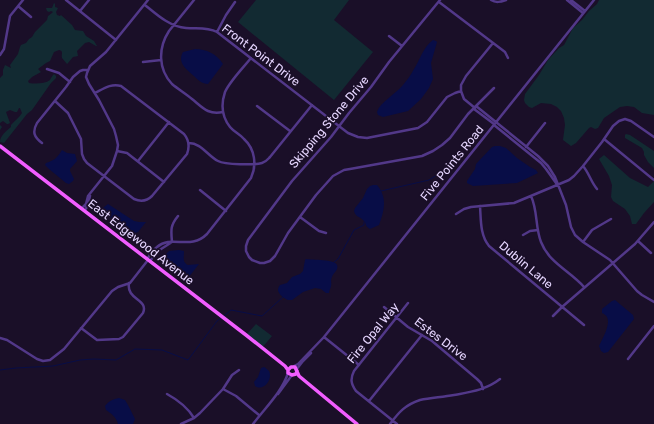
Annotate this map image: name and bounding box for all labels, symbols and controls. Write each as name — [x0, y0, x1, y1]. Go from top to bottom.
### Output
street label: Front Point Drive — [219, 21, 303, 89]
street label: Skipping Stone Drive — [286, 73, 372, 171]
street label: Five Points Road — [417, 123, 487, 203]
street label: East Edgewood Avenue — [85, 196, 197, 288]
street label: Dublin Lane — [496, 238, 556, 292]
street label: Fire Opal Way — [344, 300, 402, 366]
street label: Estes Drive — [412, 315, 470, 364]

